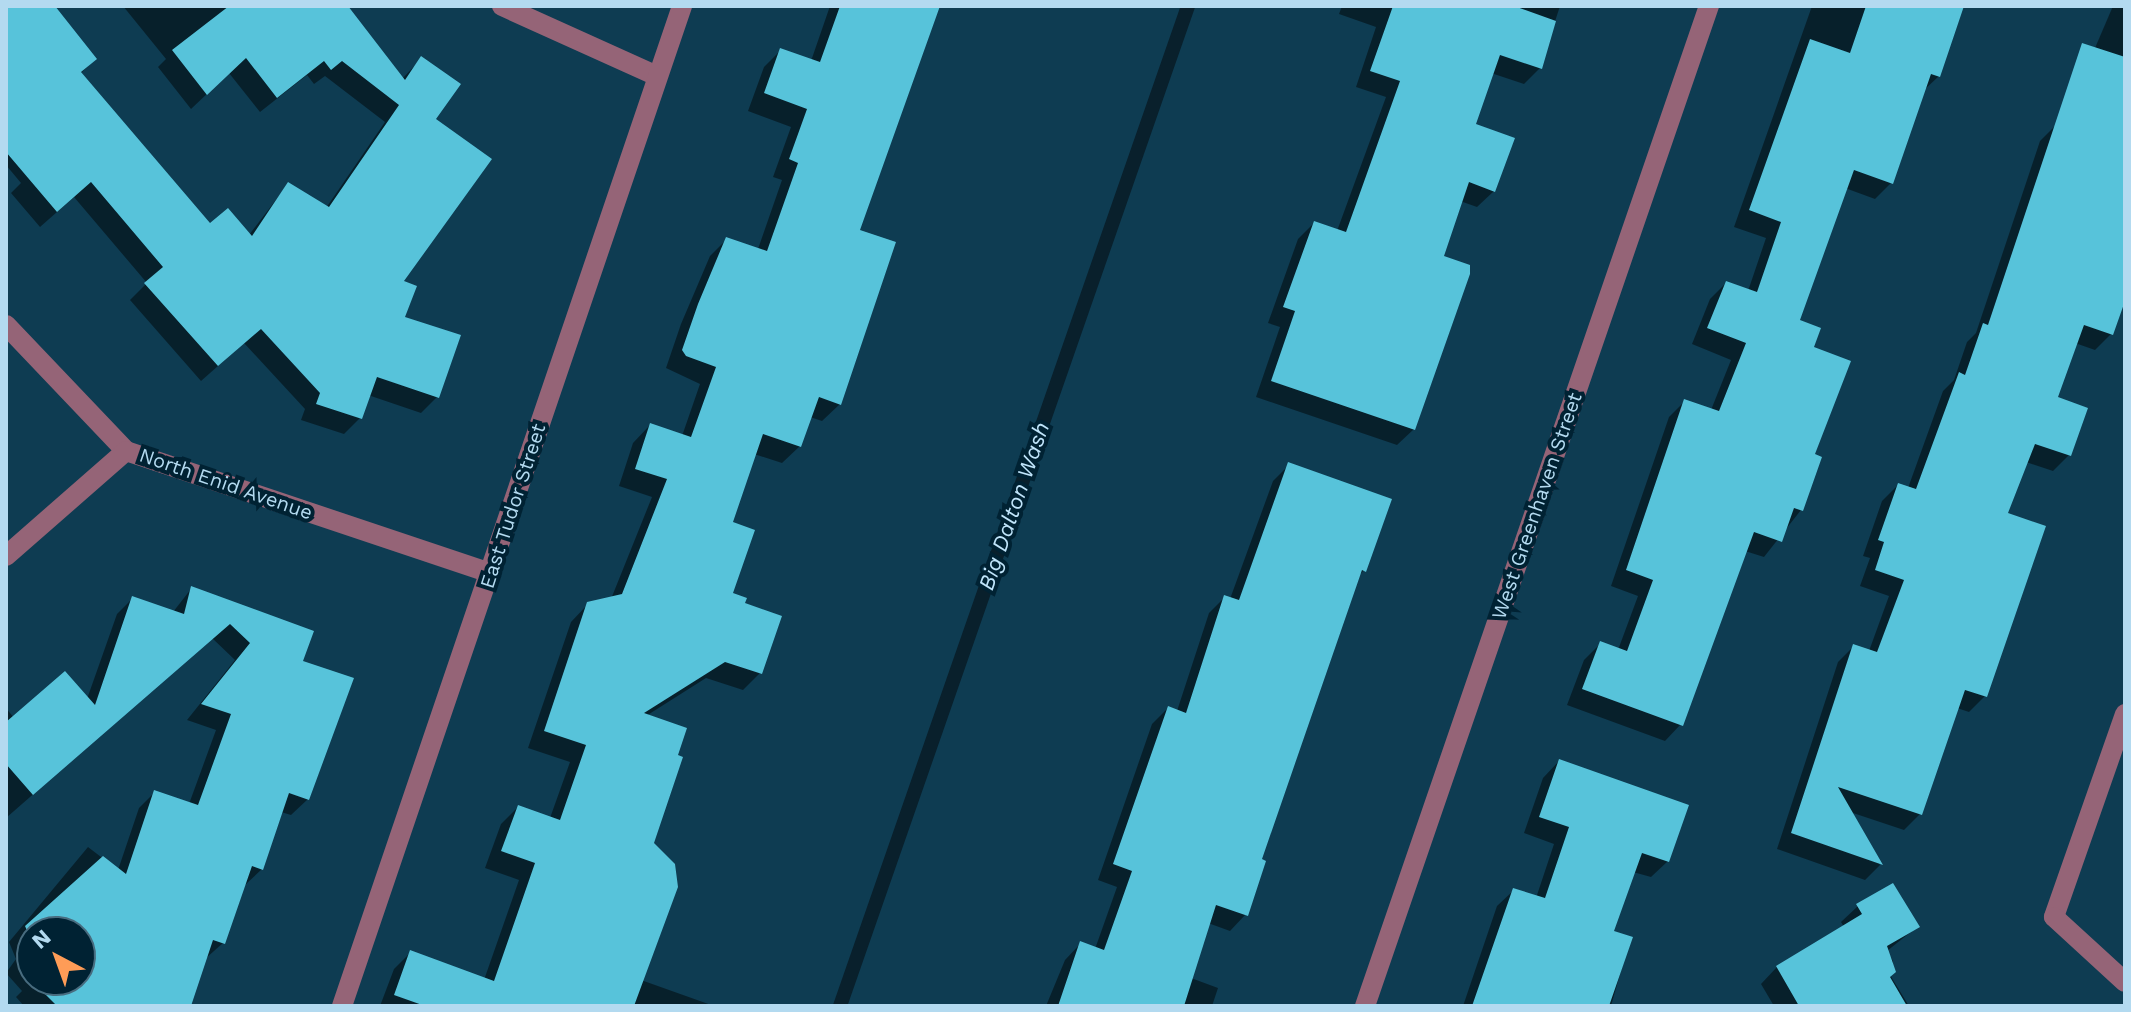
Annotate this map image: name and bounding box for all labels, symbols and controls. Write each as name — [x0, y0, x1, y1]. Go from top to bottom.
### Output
street label: West Greenhaven Street — [1487, 389, 1587, 623]
water label: Big Dalton Wash — [973, 418, 1055, 594]
street label: East Tudor Street — [475, 420, 551, 592]
street label: North Enid Avenue — [136, 443, 316, 525]
north arrow — [16, 916, 96, 996]
text: N — [27, 924, 56, 954]

